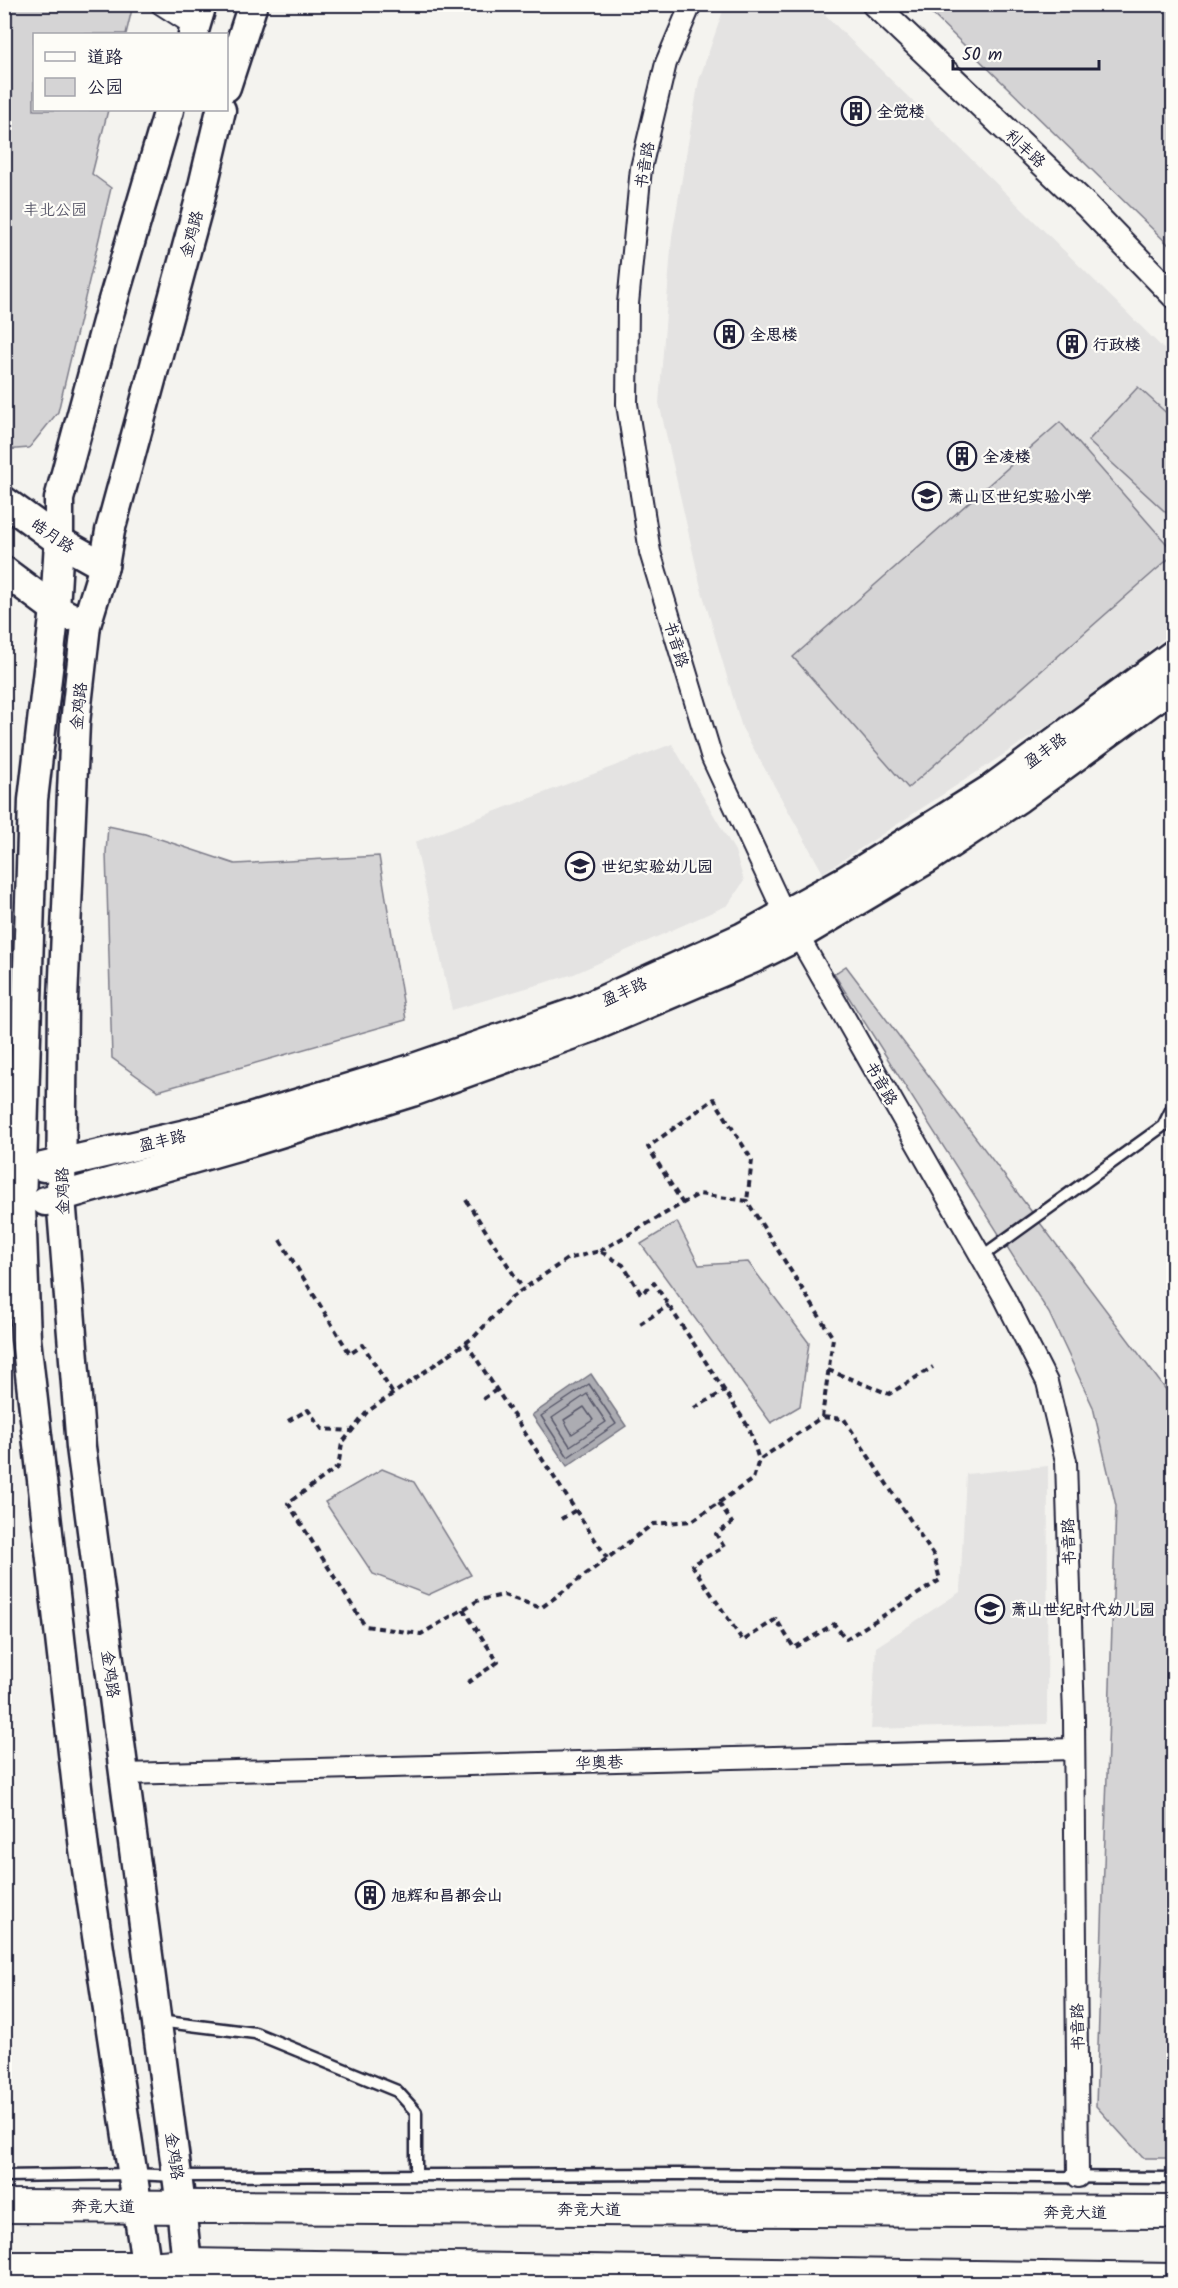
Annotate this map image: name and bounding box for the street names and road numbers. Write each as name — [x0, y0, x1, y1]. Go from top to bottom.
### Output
street label: 利丰路 — [999, 124, 1051, 175]
street label: 书音路 — [629, 139, 662, 191]
street label: 金鸡路 — [174, 208, 211, 261]
street label: 皓月路 — [25, 512, 79, 560]
street label: 书音路 — [657, 618, 695, 671]
street label: 金鸡路 — [65, 681, 94, 731]
street label: 盈丰路 — [1019, 727, 1073, 775]
street label: 盈丰路 — [598, 971, 652, 1014]
street label: 书音路 — [858, 1057, 904, 1111]
street label: 盈丰路 — [136, 1124, 189, 1159]
street label: 金鸡路 — [51, 1167, 76, 1215]
street label: 书音路 — [1056, 1518, 1083, 1566]
street label: 金鸡路 — [94, 1649, 125, 1700]
street label: 华奥巷 — [575, 1750, 623, 1777]
street label: 书音路 — [1066, 2003, 1091, 2051]
street label: 金鸡路 — [158, 2131, 189, 2182]
street label: 奔竞大道 — [71, 2195, 135, 2220]
street label: 奔竞大道 — [557, 2198, 621, 2223]
street label: 奔竞大道 — [1043, 2201, 1107, 2226]

